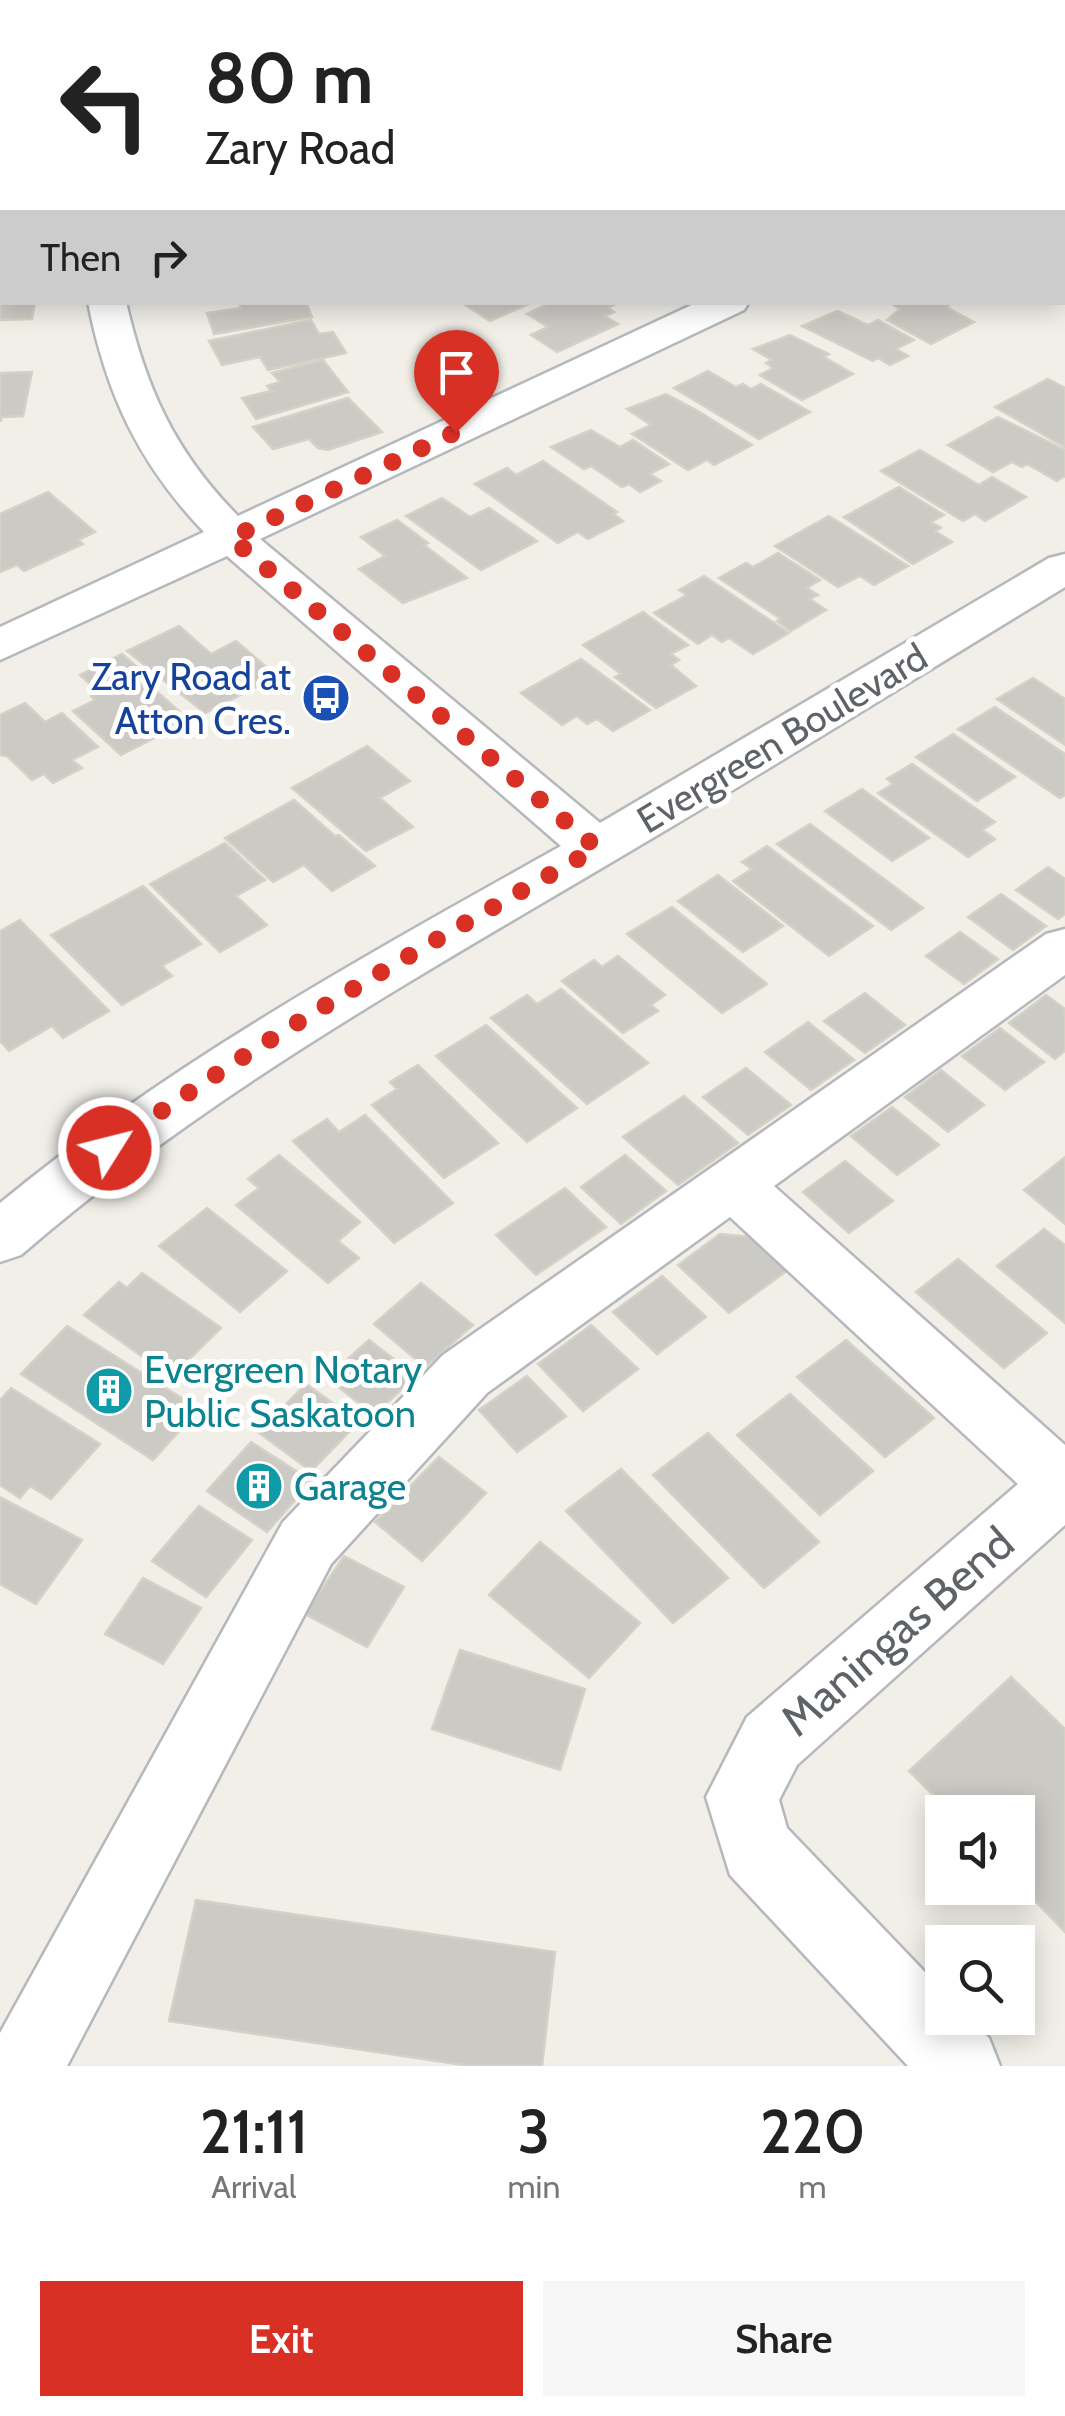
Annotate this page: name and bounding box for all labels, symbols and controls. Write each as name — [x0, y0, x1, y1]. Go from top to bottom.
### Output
text: 80 m — [205, 35, 373, 121]
icon: left — [40, 40, 170, 170]
text: Zary Road — [205, 121, 396, 175]
icon: right — [141, 230, 196, 285]
text: Then — [40, 234, 121, 281]
pin — [414, 330, 499, 433]
icon: arrive — [429, 345, 484, 400]
street label: Evergreen Boulevard — [628, 633, 936, 843]
place label: Zary Road at Atton Cres. — [91, 653, 291, 744]
bus stop icon: Zary Road at Atton Cres. — [300, 672, 352, 724]
position arrow — [57, 1096, 161, 1200]
place label: Evergreen Notary Public Saskatoon — [144, 1346, 422, 1437]
building icon: Evergreen Notary Public Saskatoon — [83, 1365, 135, 1417]
building icon: Garage — [233, 1460, 285, 1512]
place label: Garage — [294, 1463, 406, 1510]
street label: Maningas Bend — [770, 1515, 1024, 1747]
map controls — [925, 1795, 1035, 2035]
button: sound — [925, 1795, 1035, 1905]
button: search — [925, 1925, 1035, 2035]
text: 21:11 — [200, 2095, 308, 2168]
text: 3 — [518, 2095, 550, 2168]
text: 220 — [760, 2095, 865, 2168]
text: Arrival — [211, 2167, 296, 2206]
text: min — [508, 2167, 560, 2206]
text: m — [799, 2167, 827, 2206]
button: Exit — [40, 2281, 523, 2396]
button: Share — [543, 2281, 1025, 2396]

